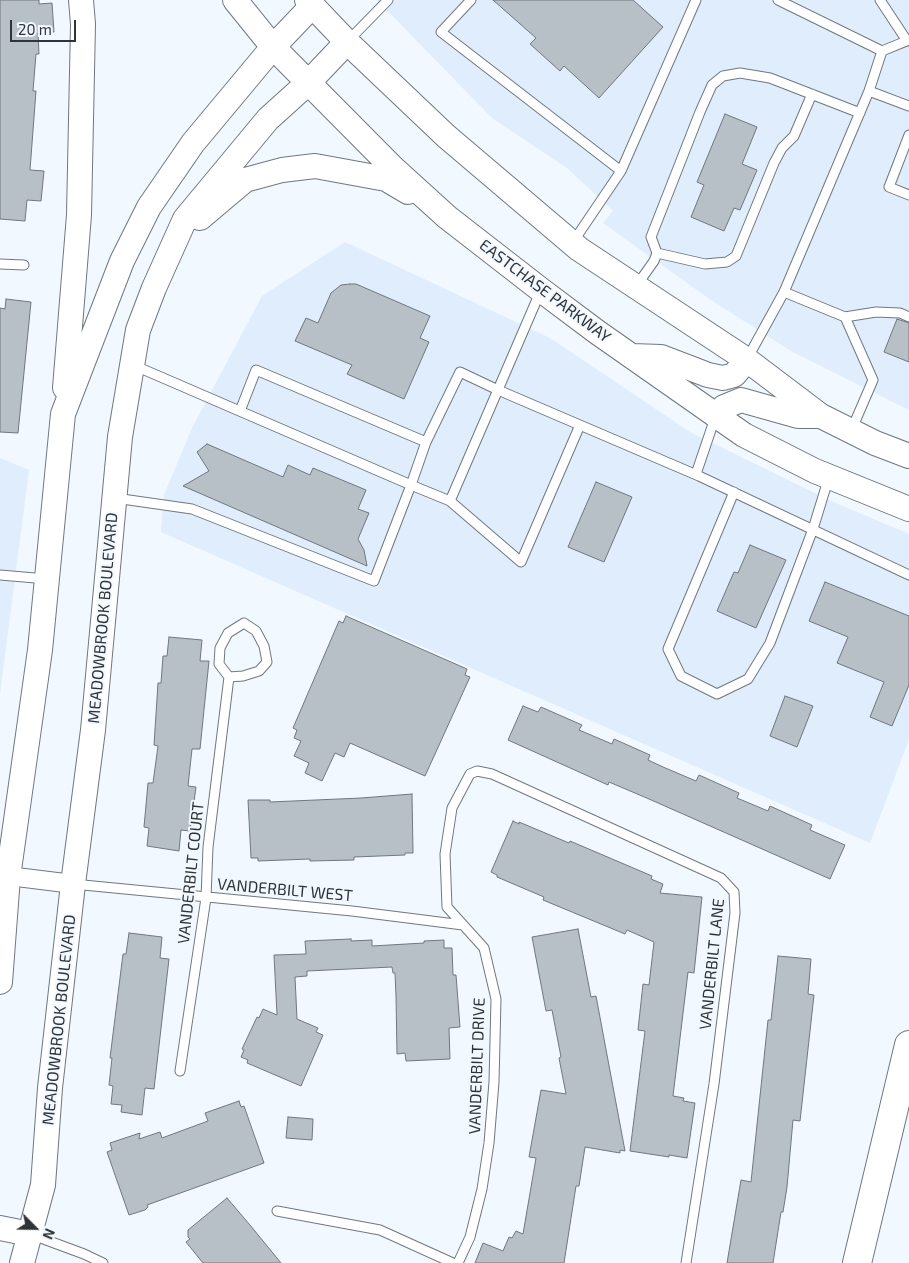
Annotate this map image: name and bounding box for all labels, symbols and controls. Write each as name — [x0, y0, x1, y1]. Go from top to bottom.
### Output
scale bar — [12, 10, 79, 42]
text: 20 m — [18, 20, 52, 38]
street label: EASTCHASE PARKWAY — [476, 235, 614, 347]
street label: MEADOWBROOK BOULEVARD — [84, 512, 122, 724]
street label: VANDERBILT COURT — [174, 801, 208, 945]
street label: VANDERBILT WEST — [216, 875, 354, 905]
street label: VANDERBILT LANE — [696, 897, 728, 1031]
street label: MEADOWBROOK BOULEVARD — [38, 914, 80, 1126]
street label: VANDERBILT DRIVE — [465, 997, 489, 1135]
north arrow — [10, 1203, 60, 1253]
text: N — [39, 1226, 59, 1242]

